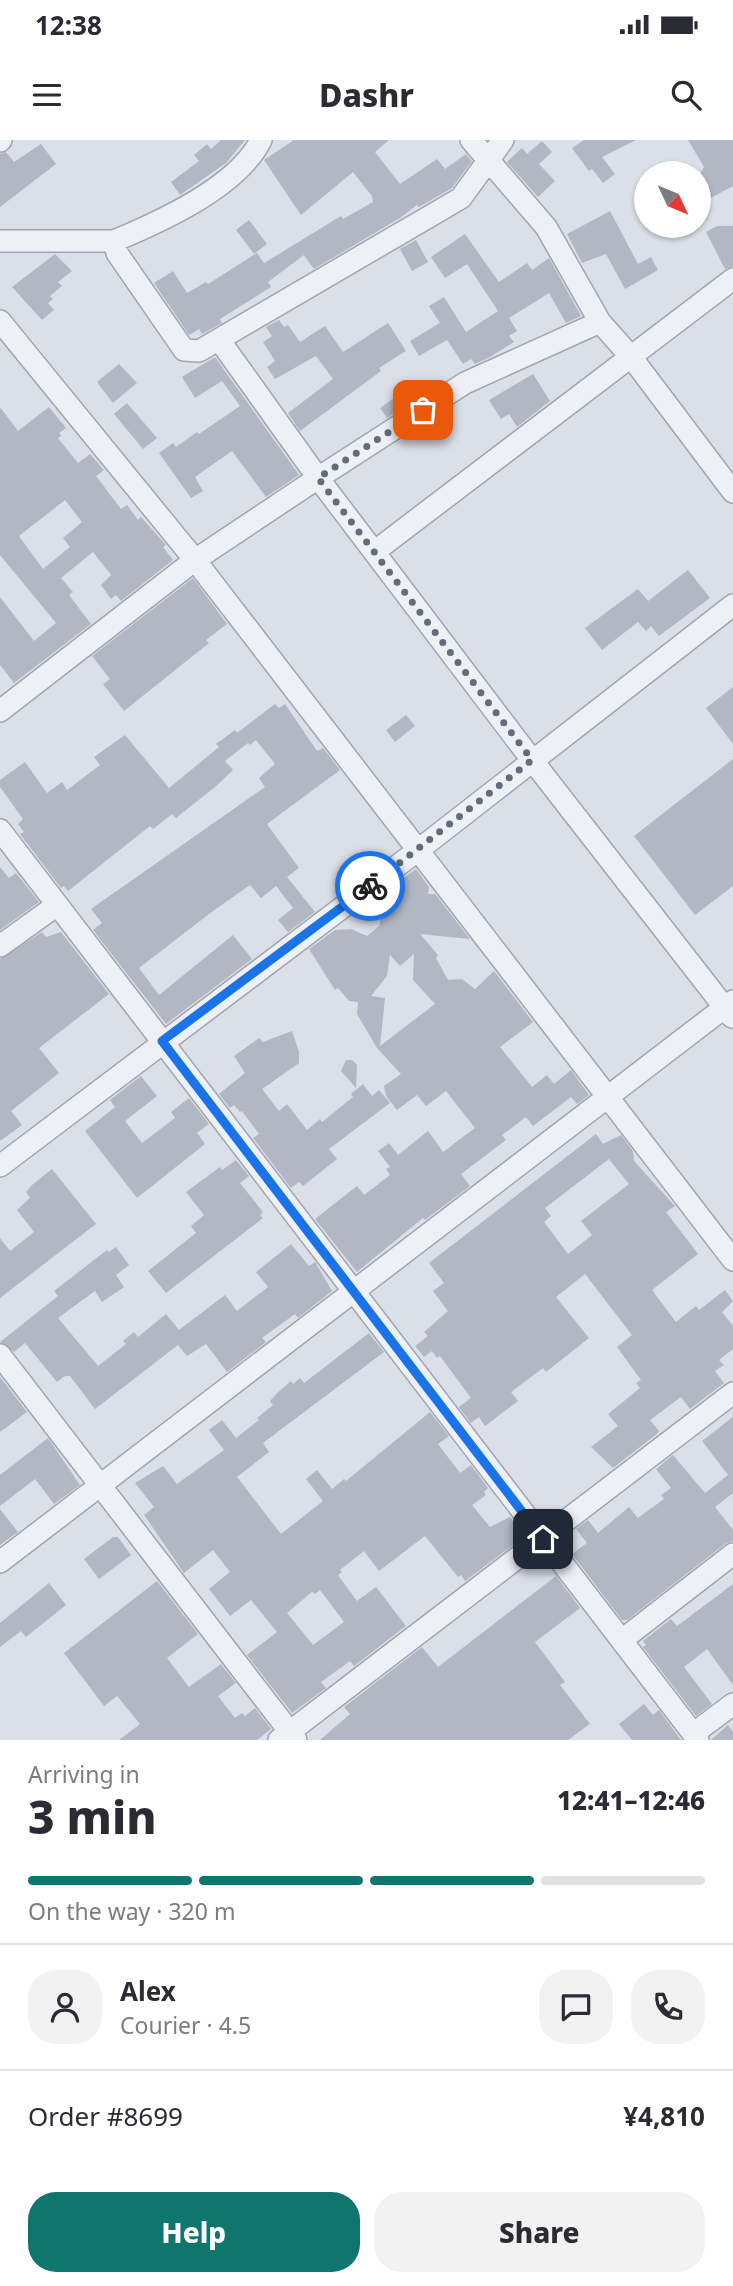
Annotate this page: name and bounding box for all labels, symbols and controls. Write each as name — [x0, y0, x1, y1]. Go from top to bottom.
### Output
text: 12:38 — [35, 7, 102, 43]
text: Dashr — [319, 73, 414, 116]
icon: menu — [28, 76, 66, 114]
icon: search — [667, 76, 705, 114]
north arrow — [634, 161, 710, 238]
map controls — [634, 161, 711, 238]
pin — [393, 380, 453, 440]
icon: bag — [404, 391, 442, 429]
courier — [335, 851, 405, 921]
icon: bike — [351, 867, 389, 905]
pin — [513, 1509, 573, 1569]
icon: home — [524, 1520, 562, 1558]
text: Arriving in — [28, 1758, 140, 1790]
text: 12:41–12:46 — [557, 1782, 705, 1818]
text: 3 min — [28, 1785, 157, 1847]
text: On the way · 320 m — [28, 1895, 235, 1927]
button: person — [28, 1970, 102, 2044]
button: chat — [539, 1970, 613, 2044]
button: phone — [631, 1970, 705, 2044]
text: Alex — [120, 1973, 176, 2009]
text: Courier · 4.5 — [120, 2009, 251, 2041]
text: Order #8699 — [28, 2098, 183, 2134]
text: ¥4,810 — [623, 2098, 705, 2134]
button: Help — [28, 2192, 360, 2272]
button: Share — [374, 2192, 705, 2272]

